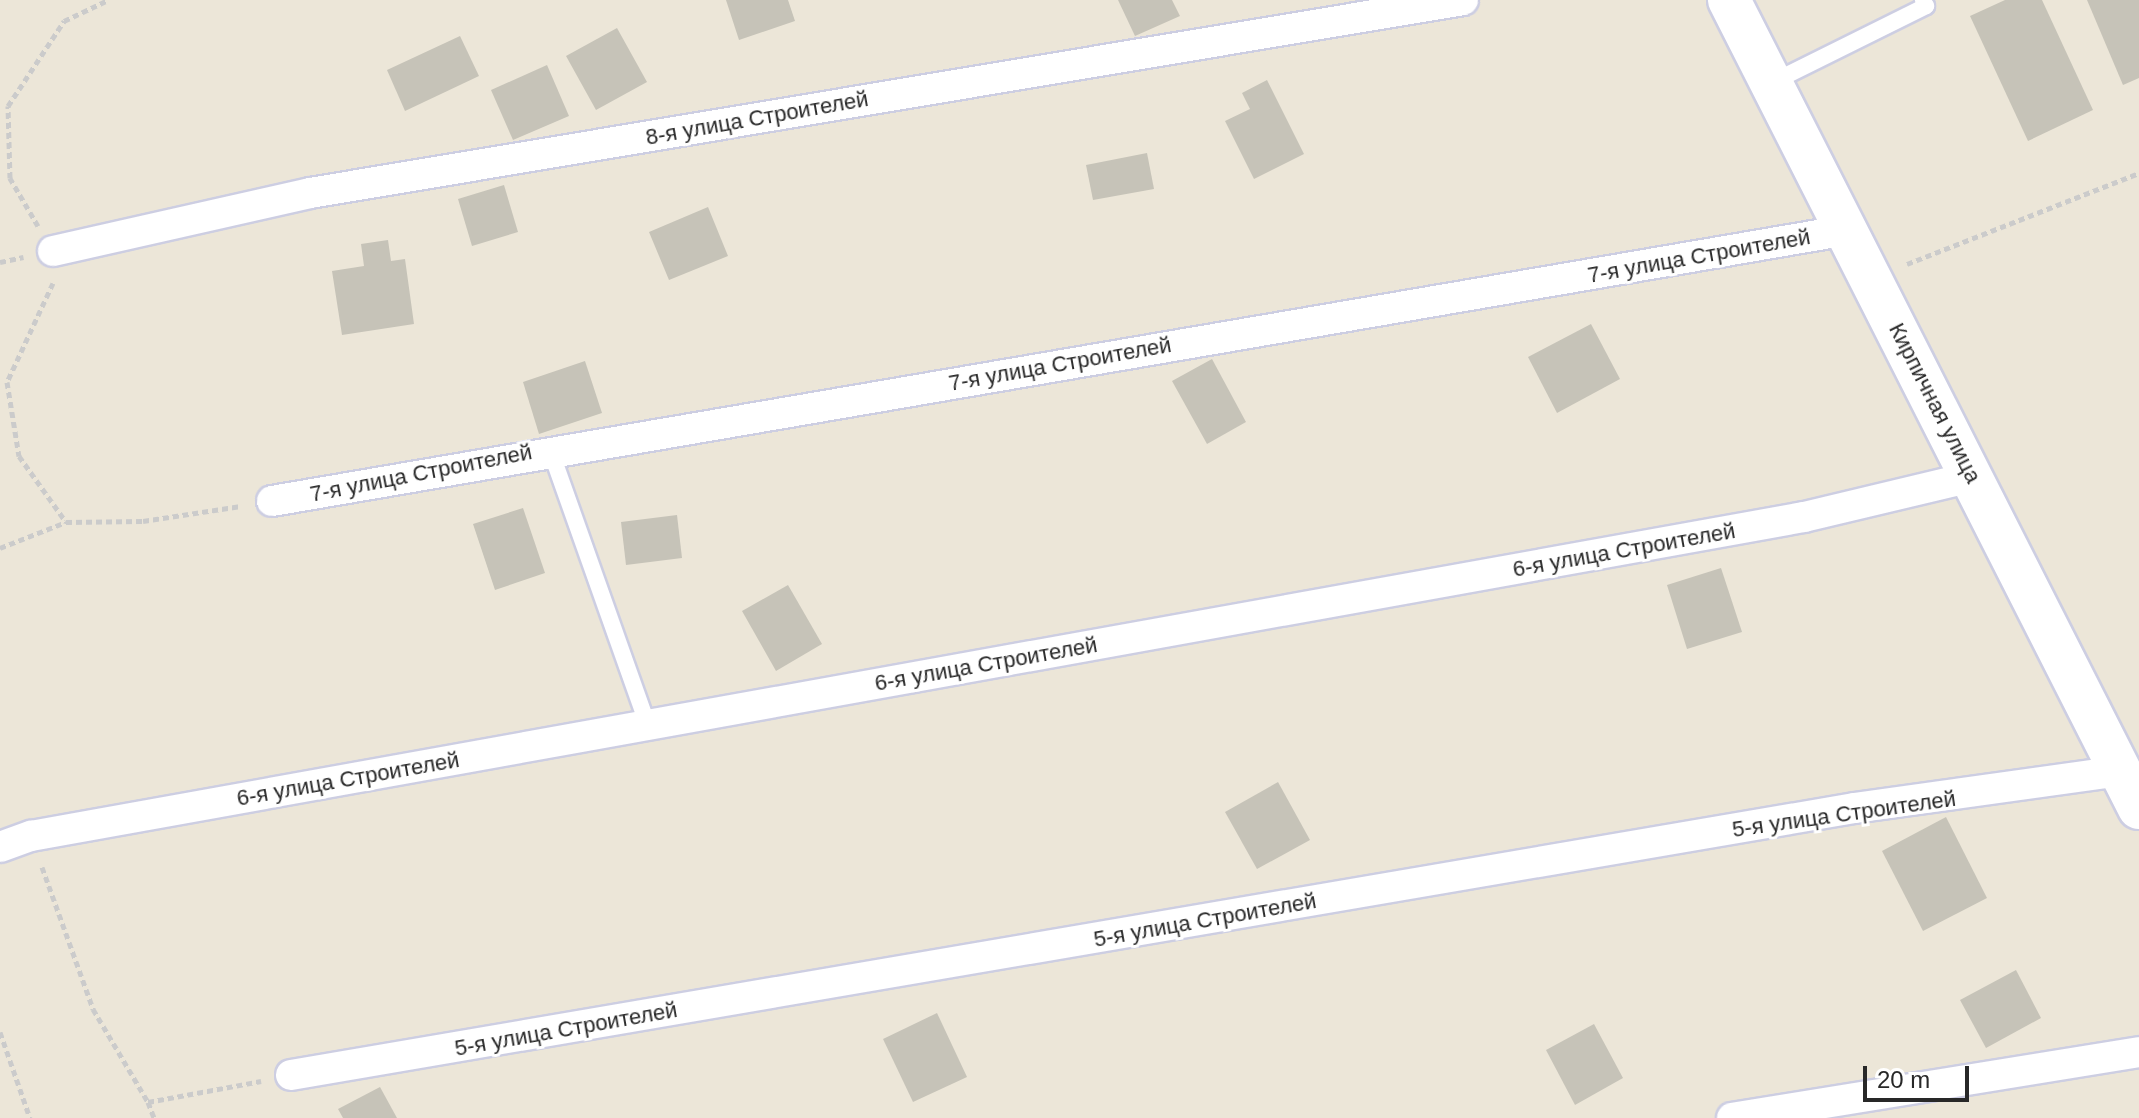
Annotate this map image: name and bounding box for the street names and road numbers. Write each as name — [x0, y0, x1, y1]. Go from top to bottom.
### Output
street label: 8-я улица Строителей — [644, 85, 870, 151]
street label: 7-я улица Строителей — [1586, 223, 1812, 289]
street label: Кирпичная улица — [1883, 319, 1987, 487]
street label: 7-я улица Строителей — [947, 331, 1173, 397]
street label: 7-я улица Строителей — [308, 439, 534, 507]
street label: 6-я улица Строителей — [1511, 517, 1737, 583]
street label: 6-я улица Строителей — [873, 631, 1099, 697]
street label: 6-я улица Строителей — [235, 746, 461, 812]
street label: 5-я улица Строителей — [1730, 785, 1958, 843]
street label: 5-я улица Строителей — [1092, 887, 1318, 953]
street label: 5-я улица Строителей — [453, 996, 679, 1062]

